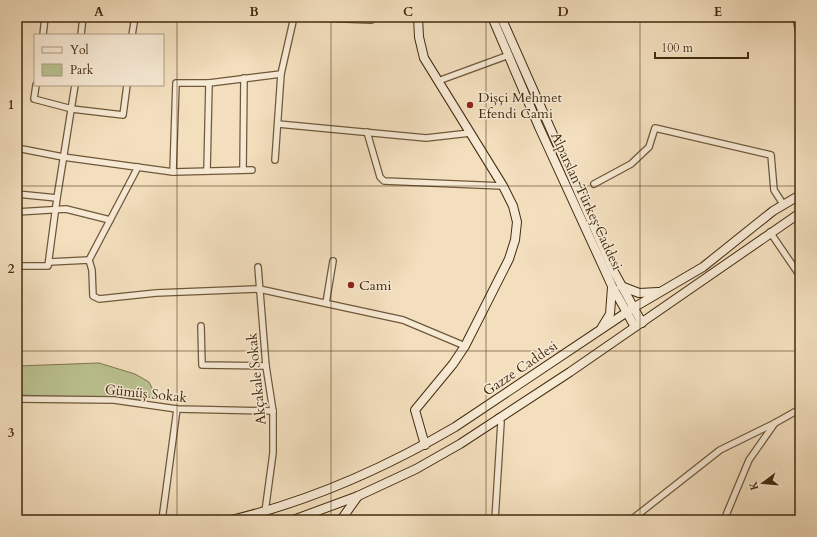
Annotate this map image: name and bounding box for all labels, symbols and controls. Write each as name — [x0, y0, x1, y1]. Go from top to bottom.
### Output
text: A — [94, 3, 104, 21]
text: B — [249, 3, 259, 21]
text: C — [403, 3, 413, 21]
text: D — [557, 3, 569, 21]
text: E — [714, 3, 722, 21]
legend — [34, 34, 164, 86]
scale bar — [655, 34, 748, 60]
text: 100 m — [661, 40, 694, 56]
text: Yol — [70, 42, 89, 58]
text: Park — [70, 62, 94, 78]
place label: Dişçi Mehmet Efendi Cami — [478, 88, 563, 123]
text: 1 — [8, 96, 14, 114]
marker: Dişçi Mehmet Efendi Cami — [465, 100, 475, 110]
street label: Alparslan Türkeş Caddesi — [546, 129, 627, 273]
text: 2 — [8, 260, 15, 278]
place label: Cami — [359, 276, 392, 295]
marker: Cami — [346, 280, 356, 290]
street label: Akçakale Sokak — [242, 331, 271, 426]
street label: Gazze Caddesi — [479, 336, 561, 400]
street label: Gümüş Sokak — [104, 380, 188, 407]
text: 3 — [8, 424, 15, 442]
north arrow — [743, 463, 783, 503]
text: K — [745, 479, 762, 492]

